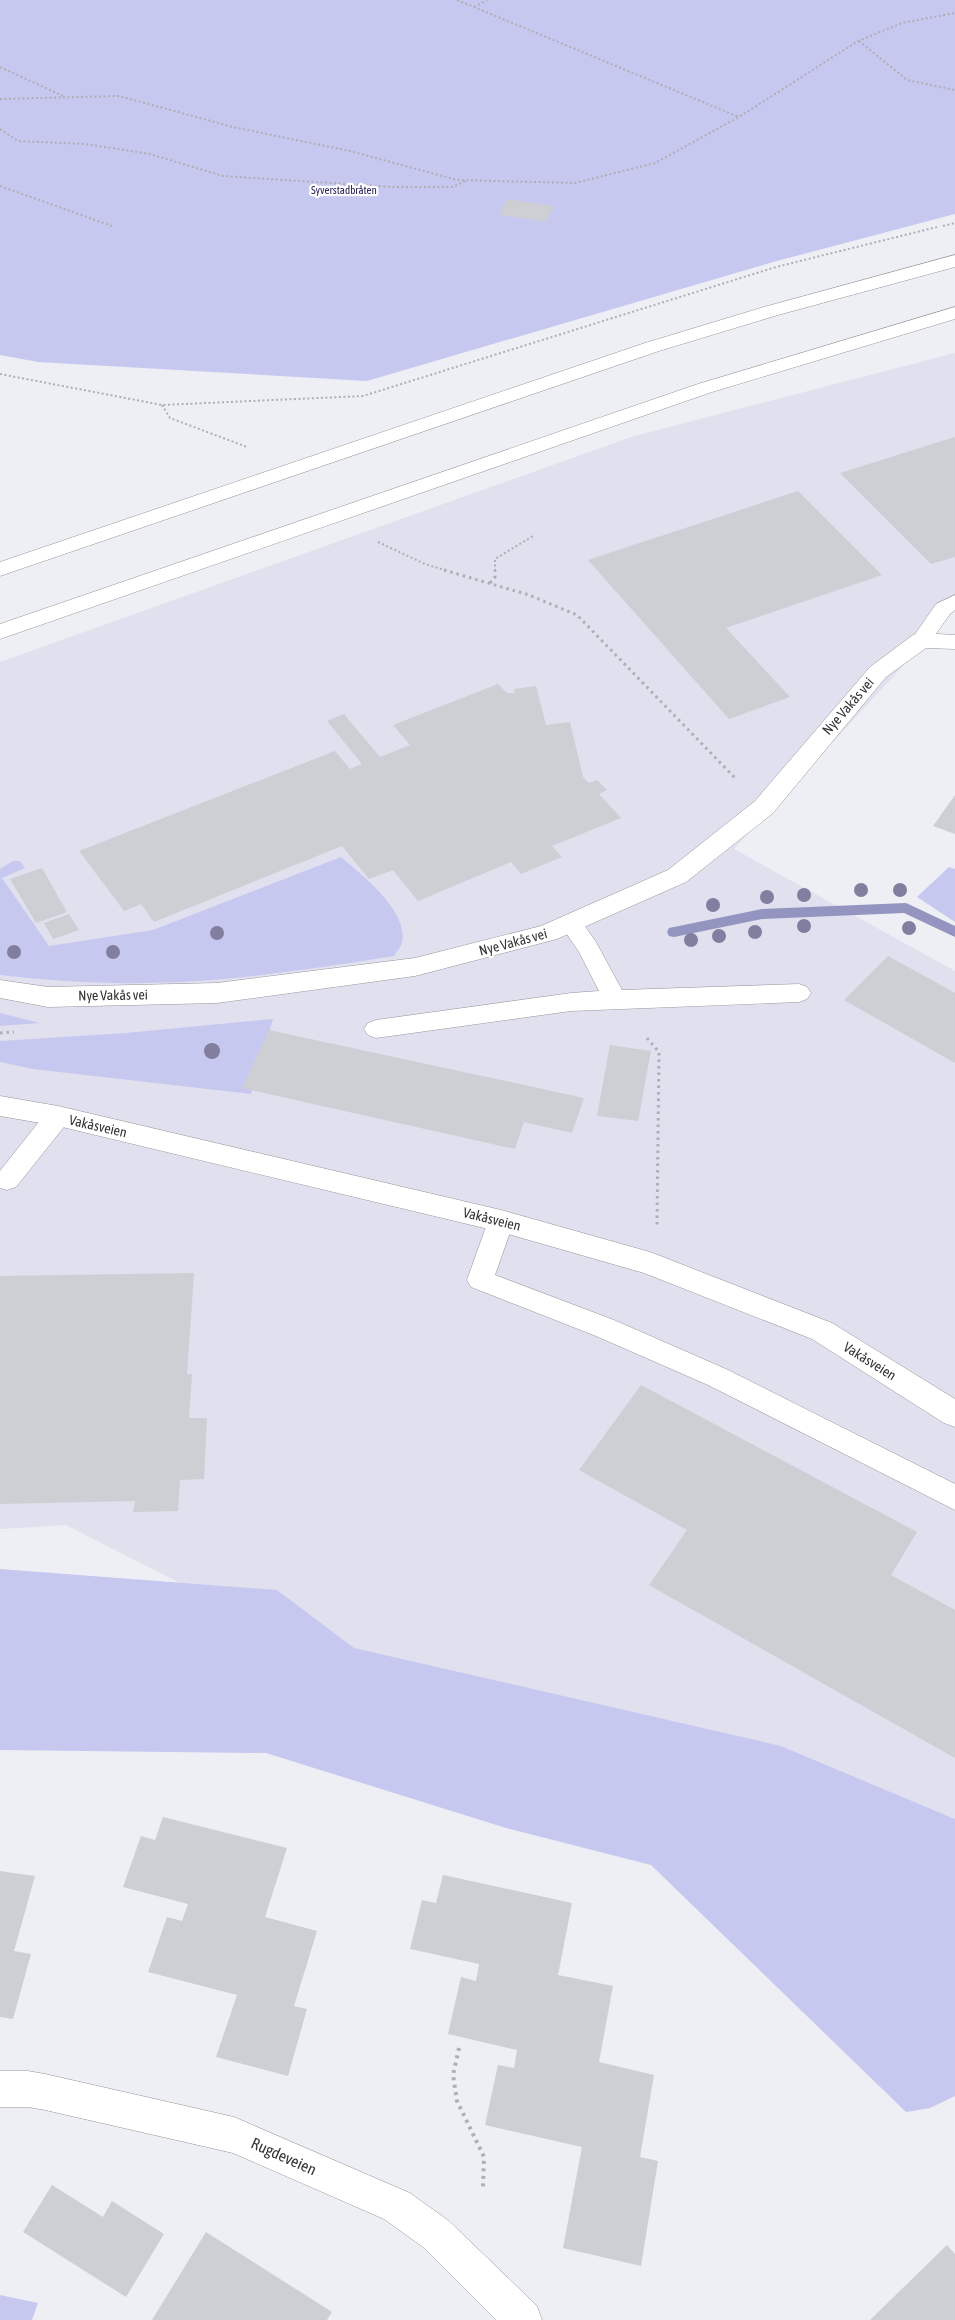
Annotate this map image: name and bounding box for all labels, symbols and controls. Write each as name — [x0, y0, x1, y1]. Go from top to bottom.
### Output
park label: Syverstadbråten — [311, 184, 377, 196]
street label: Nye Vakås vei — [819, 674, 877, 738]
street label: Nye Vakås vei — [477, 925, 549, 959]
street label: Nye Vakås vei — [78, 986, 148, 1004]
street label: Vakåsveien — [67, 1112, 129, 1140]
street label: Vakåsveien — [461, 1204, 523, 1234]
street label: Vakåsveien — [841, 1339, 899, 1383]
street label: Rugdeveien — [248, 2134, 319, 2179]

